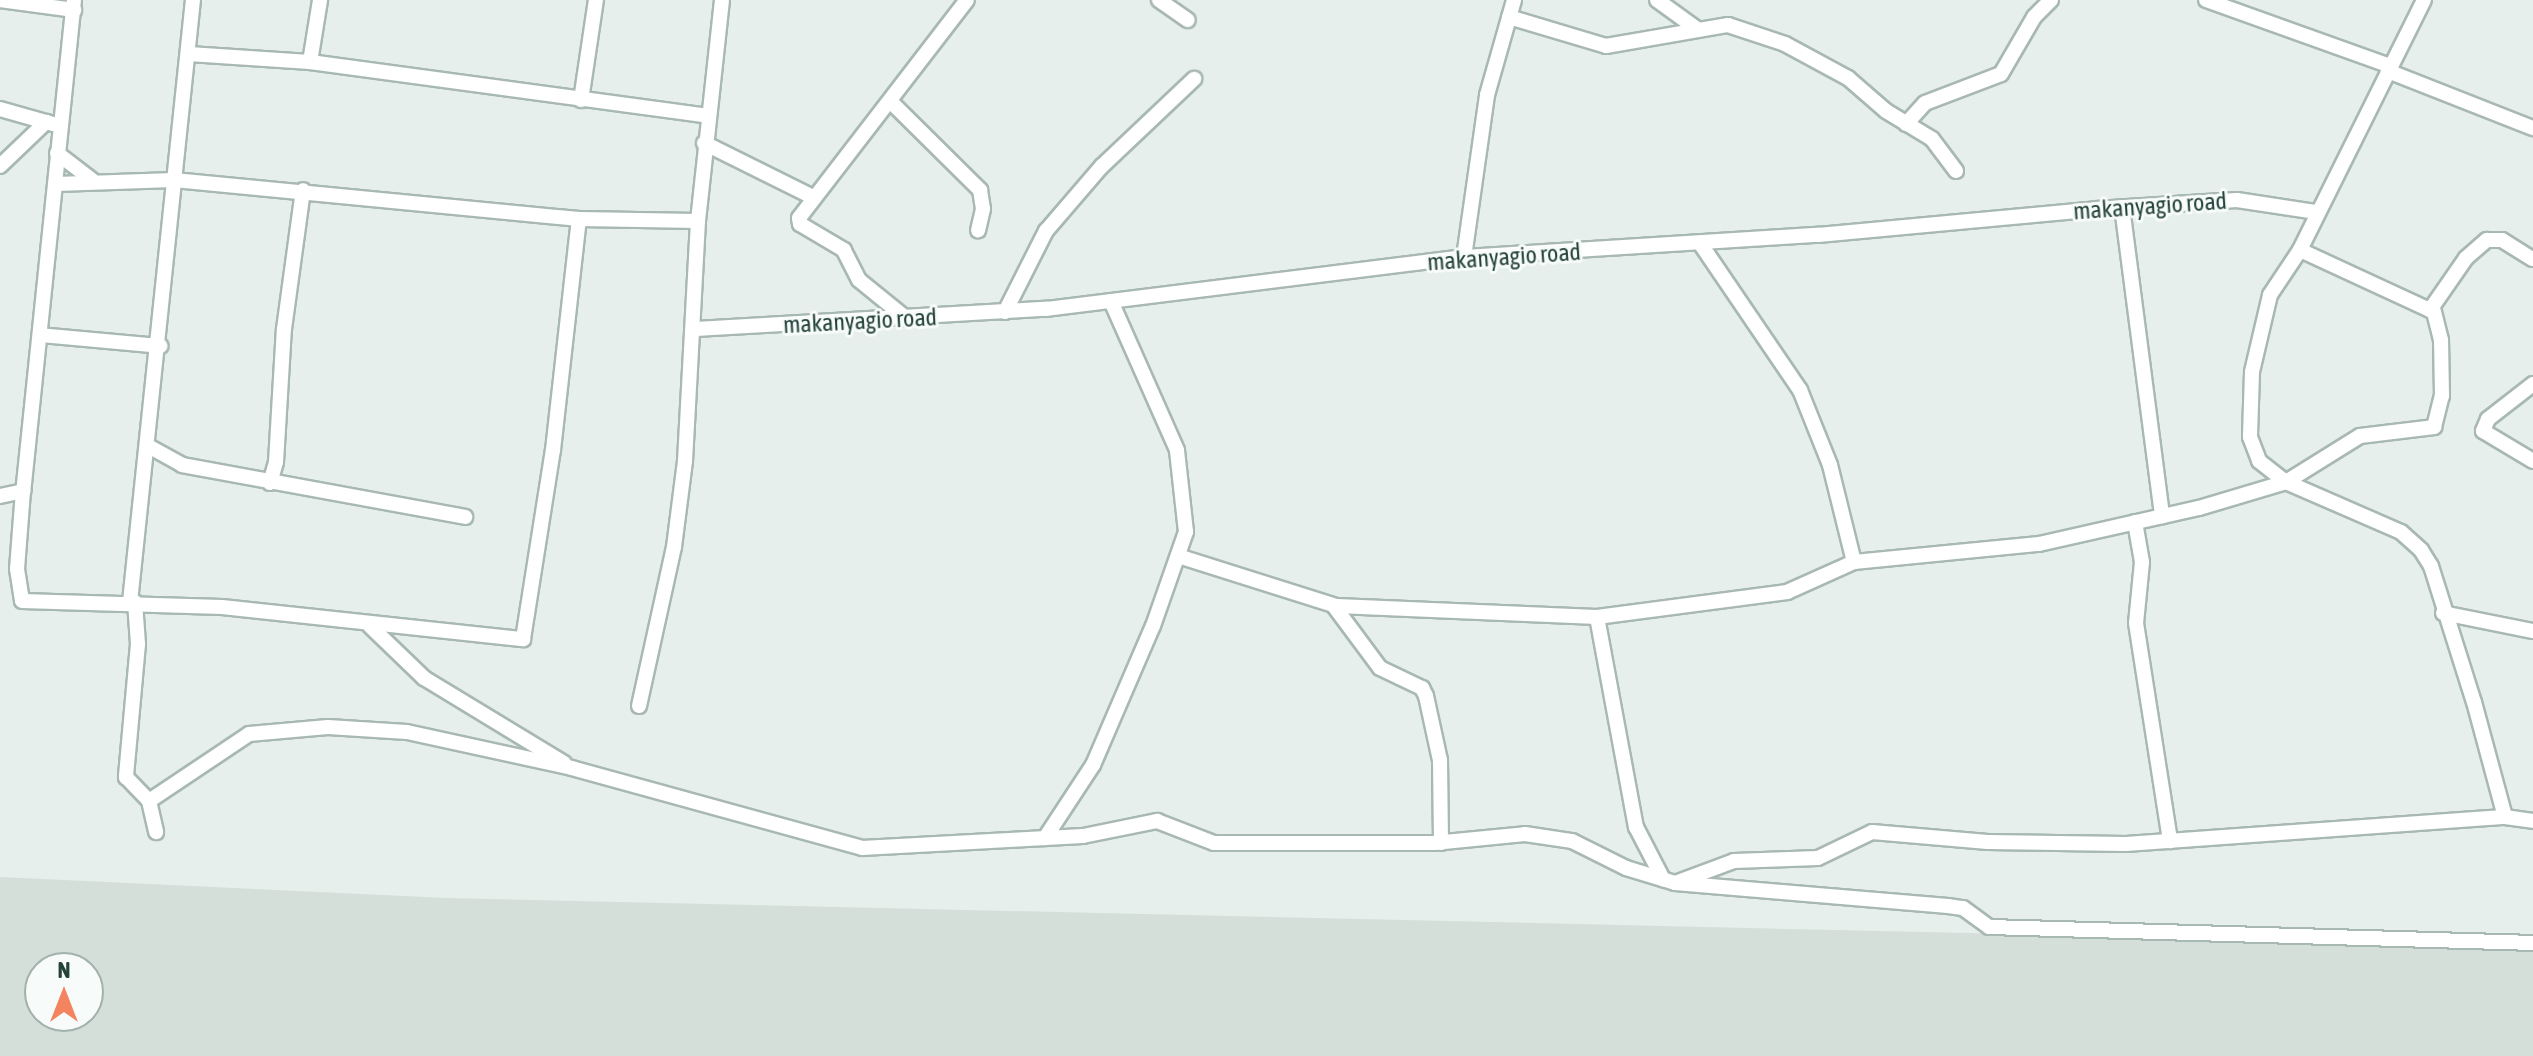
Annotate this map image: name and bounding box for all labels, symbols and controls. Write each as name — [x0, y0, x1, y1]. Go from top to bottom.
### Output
street label: makanyagio road — [2072, 186, 2228, 226]
street label: makanyagio road — [1426, 237, 1582, 277]
street label: makanyagio road — [782, 303, 938, 339]
north arrow — [24, 952, 104, 1032]
text: N — [58, 957, 70, 983]

